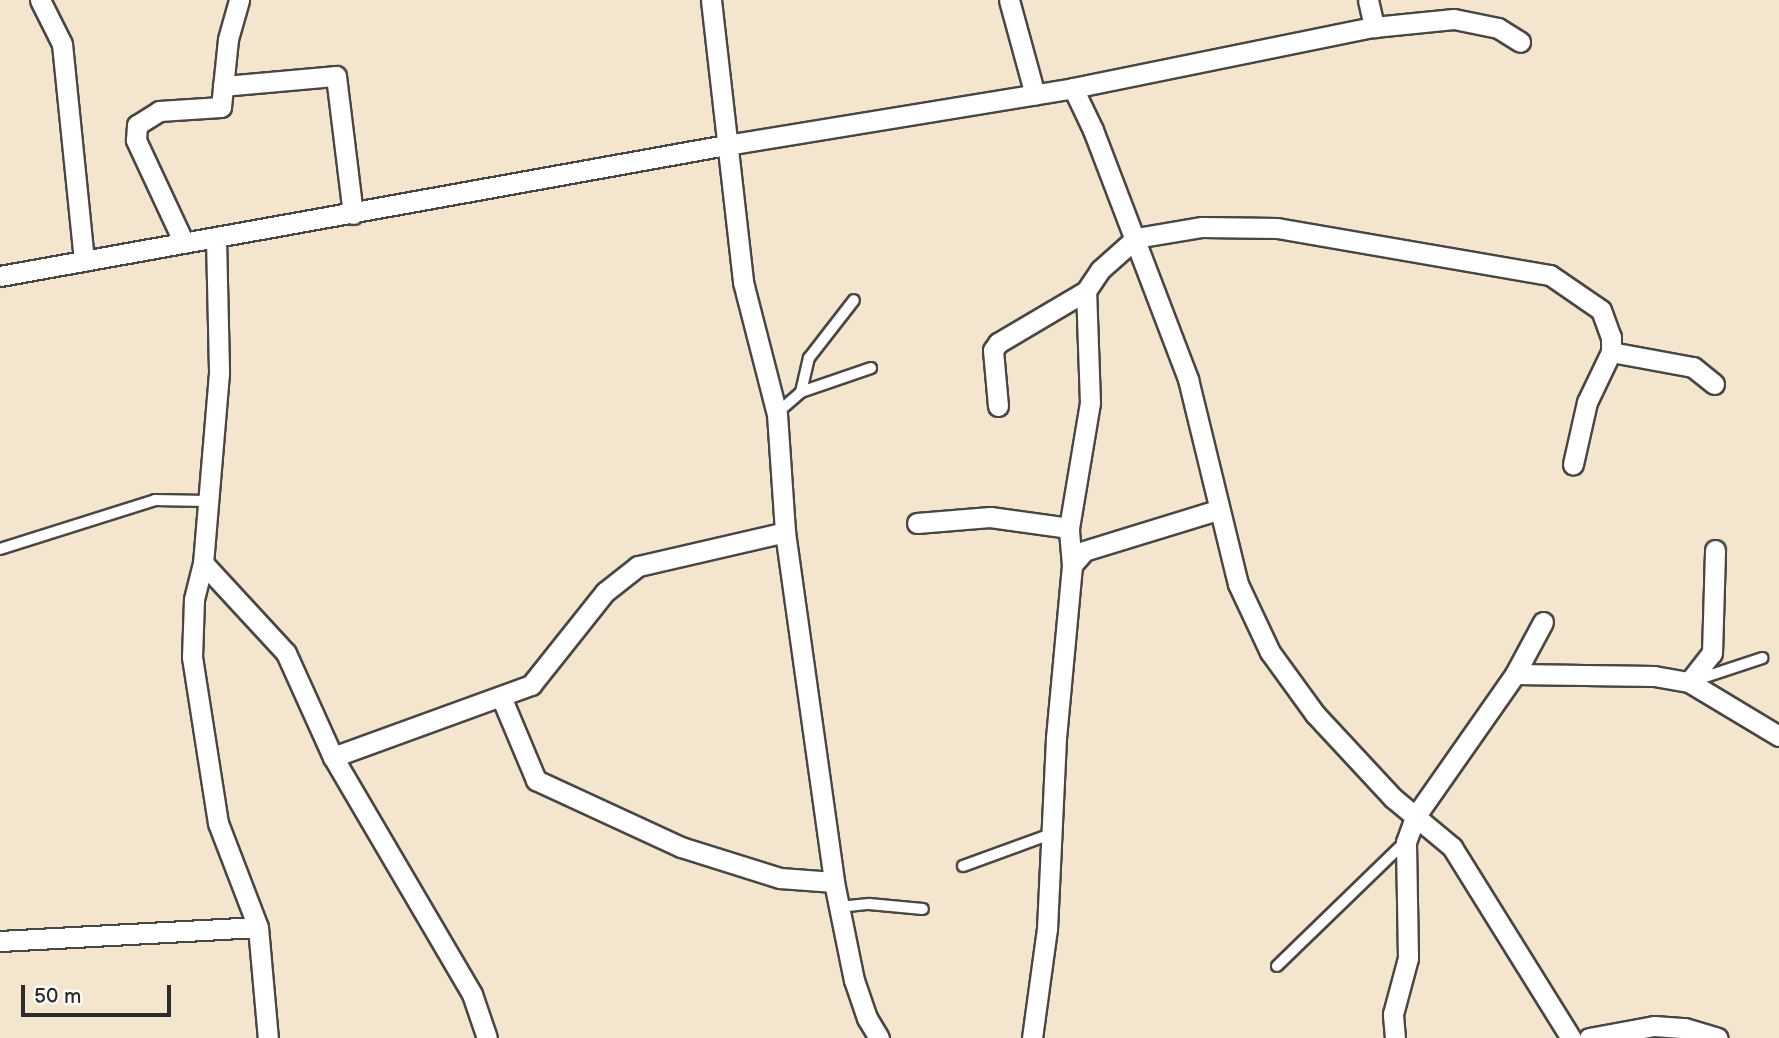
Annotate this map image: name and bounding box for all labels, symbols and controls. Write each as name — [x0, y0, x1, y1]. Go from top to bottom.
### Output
scale bar — [24, 972, 175, 1016]
text: 50 m — [34, 984, 81, 1009]

